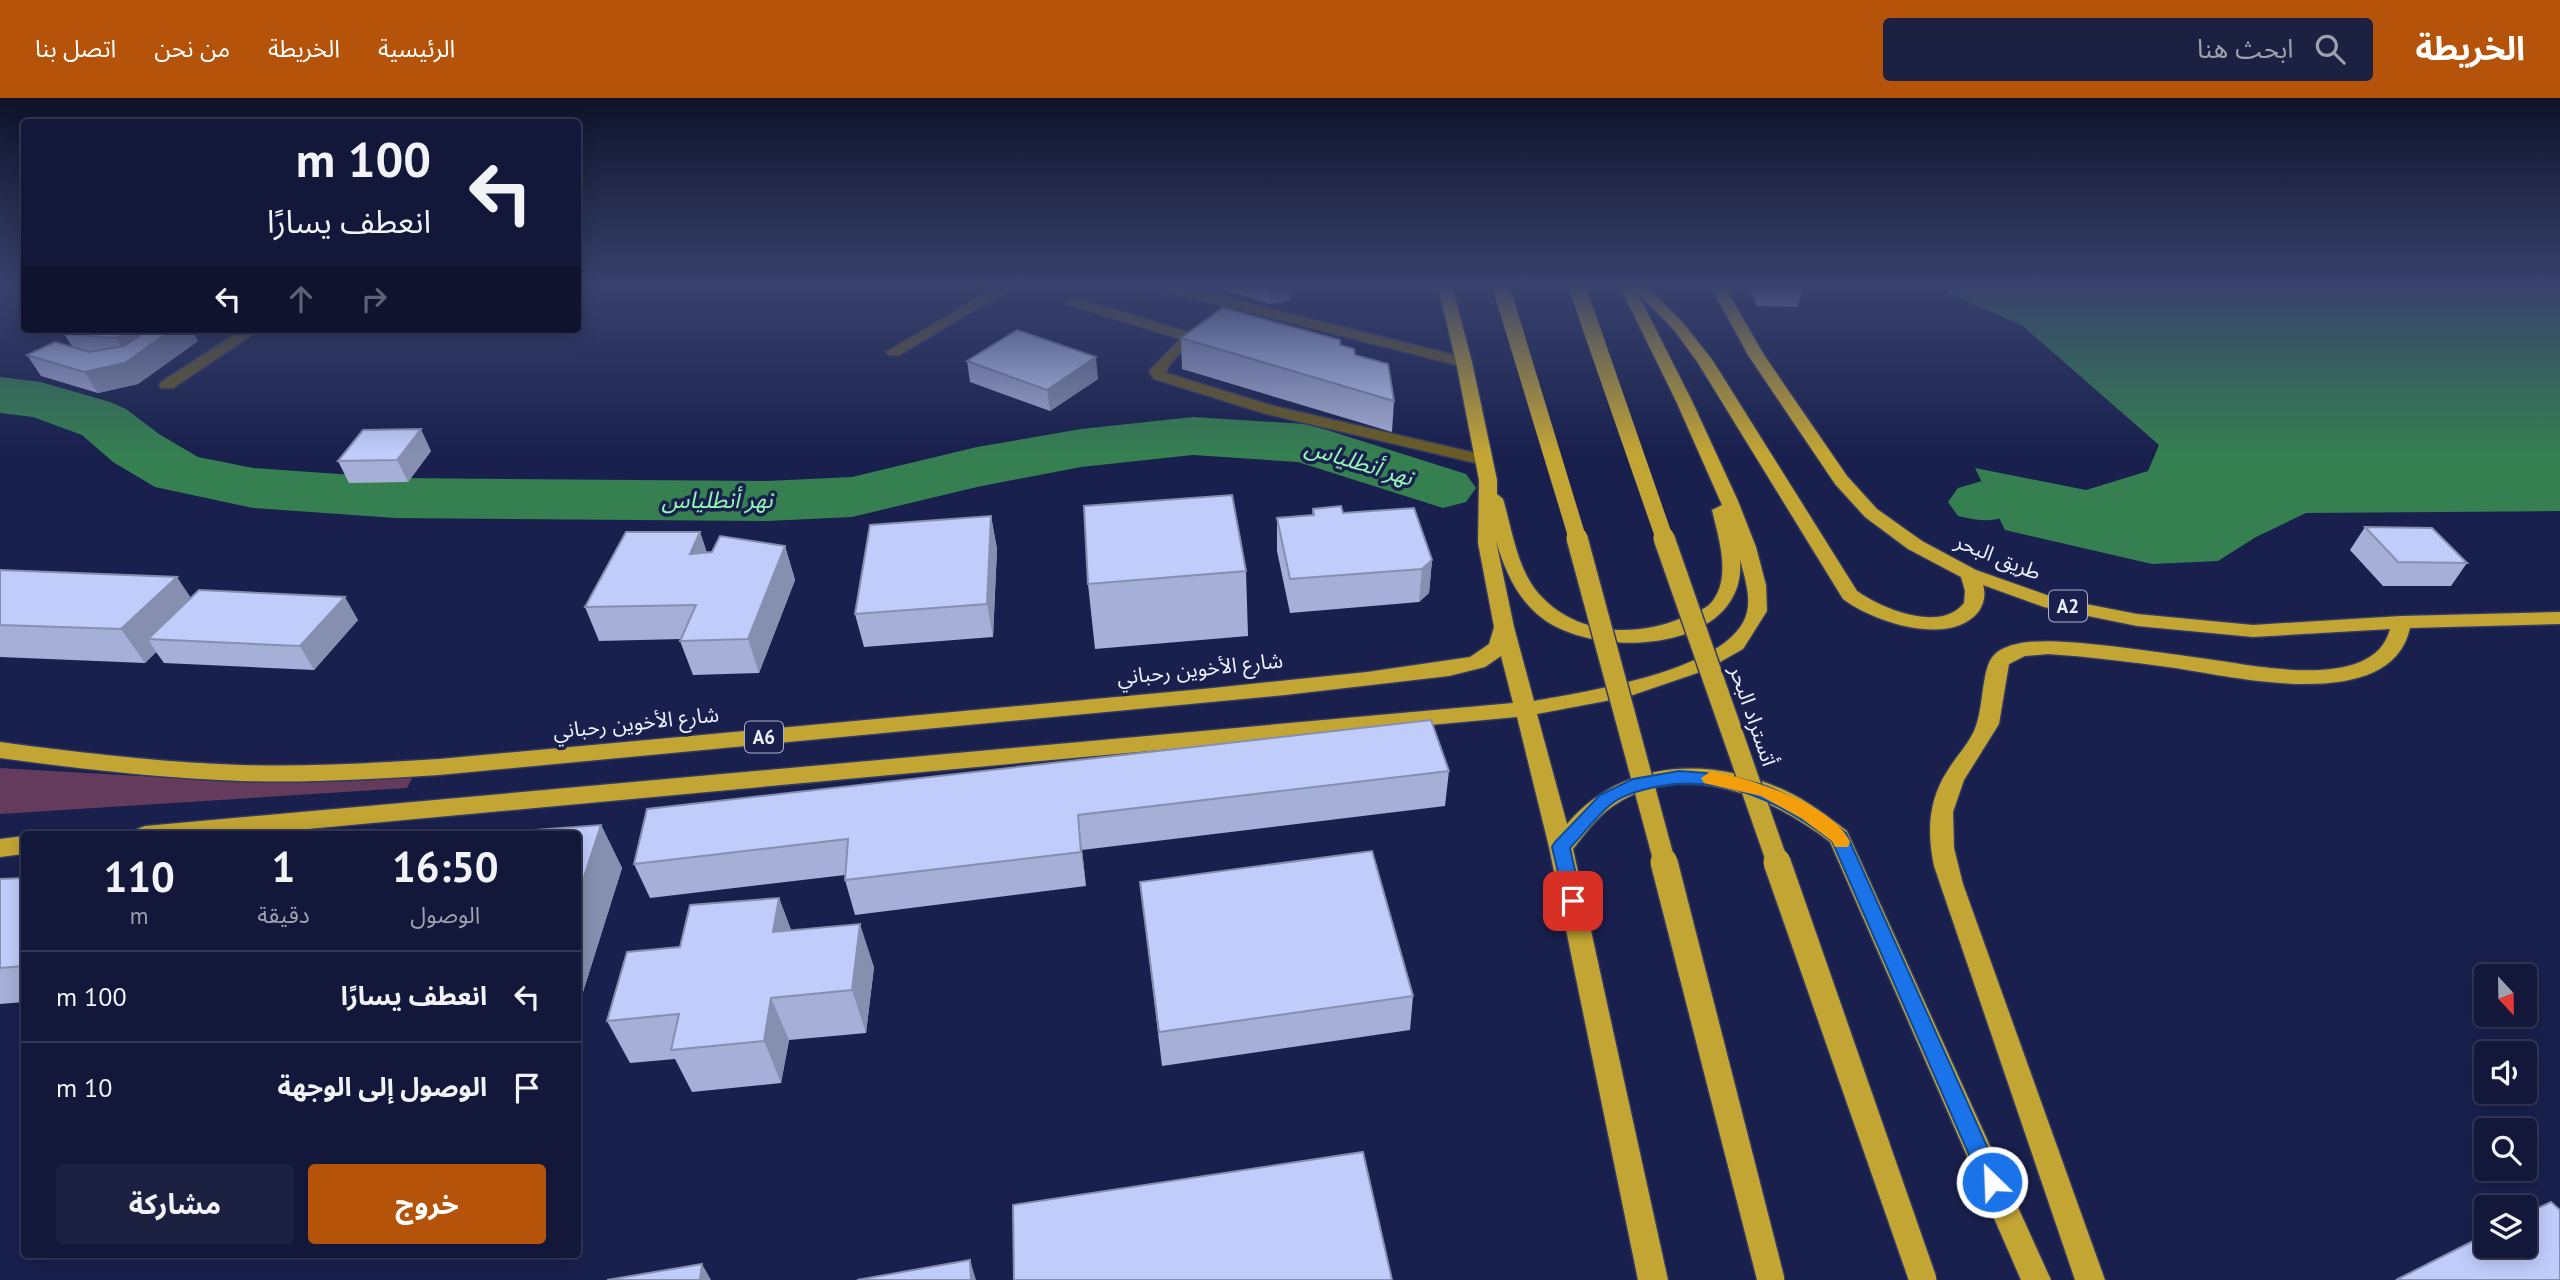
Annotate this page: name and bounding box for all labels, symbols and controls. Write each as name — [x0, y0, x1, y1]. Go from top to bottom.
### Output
search box — [1883, 18, 2373, 81]
text: الخريطة — [2415, 26, 2525, 69]
icon: search — [2311, 30, 2349, 68]
text: ابحث هنا — [2197, 32, 2293, 65]
text: اتصل بنا — [35, 33, 116, 64]
text: من نحن — [154, 33, 230, 64]
text: الخريطة — [268, 33, 340, 64]
text: الرئيسية — [378, 33, 455, 64]
text: 100 m — [296, 127, 431, 191]
icon: left — [455, 147, 546, 238]
text: انعطف يسارًا — [267, 200, 431, 242]
icon: left — [209, 280, 247, 318]
icon: ahead — [282, 280, 320, 318]
icon: right — [355, 280, 393, 318]
water label: نهر أنطلياس — [1302, 431, 1418, 492]
water label: نهر أنطلياس — [662, 485, 775, 514]
street label: طريق البحر — [1950, 527, 2045, 586]
road number: A2 — [2049, 590, 2087, 622]
street label: شارع الأخوين رحباني — [1116, 646, 1285, 694]
street label: أتستراد البحر — [1723, 661, 1783, 770]
street label: شارع الأخوين رحباني — [552, 700, 721, 748]
road number: A6 — [745, 722, 783, 752]
text: 1 — [272, 839, 295, 894]
text: 16:50 — [392, 839, 499, 894]
text: 110 — [103, 849, 175, 904]
pin — [1543, 871, 1603, 931]
icon: arrive — [1554, 882, 1592, 920]
text: دقيقة — [257, 900, 310, 929]
text: الوصول — [410, 900, 480, 929]
text: m — [130, 901, 148, 930]
north arrow — [2474, 964, 2538, 1027]
map controls — [2474, 964, 2537, 1258]
icon: left — [508, 978, 546, 1016]
text: انعطف يسارًا — [341, 979, 487, 1012]
text: 100 m — [56, 980, 127, 1013]
button: sound — [2474, 1041, 2537, 1104]
icon: arrive — [508, 1069, 546, 1107]
text: الوصول إلى الوجهة — [278, 1070, 487, 1103]
text: 10 m — [56, 1071, 112, 1104]
button: search — [2474, 1118, 2537, 1181]
position arrow — [1955, 1145, 2029, 1219]
button: مشاركة — [56, 1164, 294, 1244]
button: خروج — [308, 1164, 546, 1244]
button: layers — [2474, 1195, 2537, 1258]

